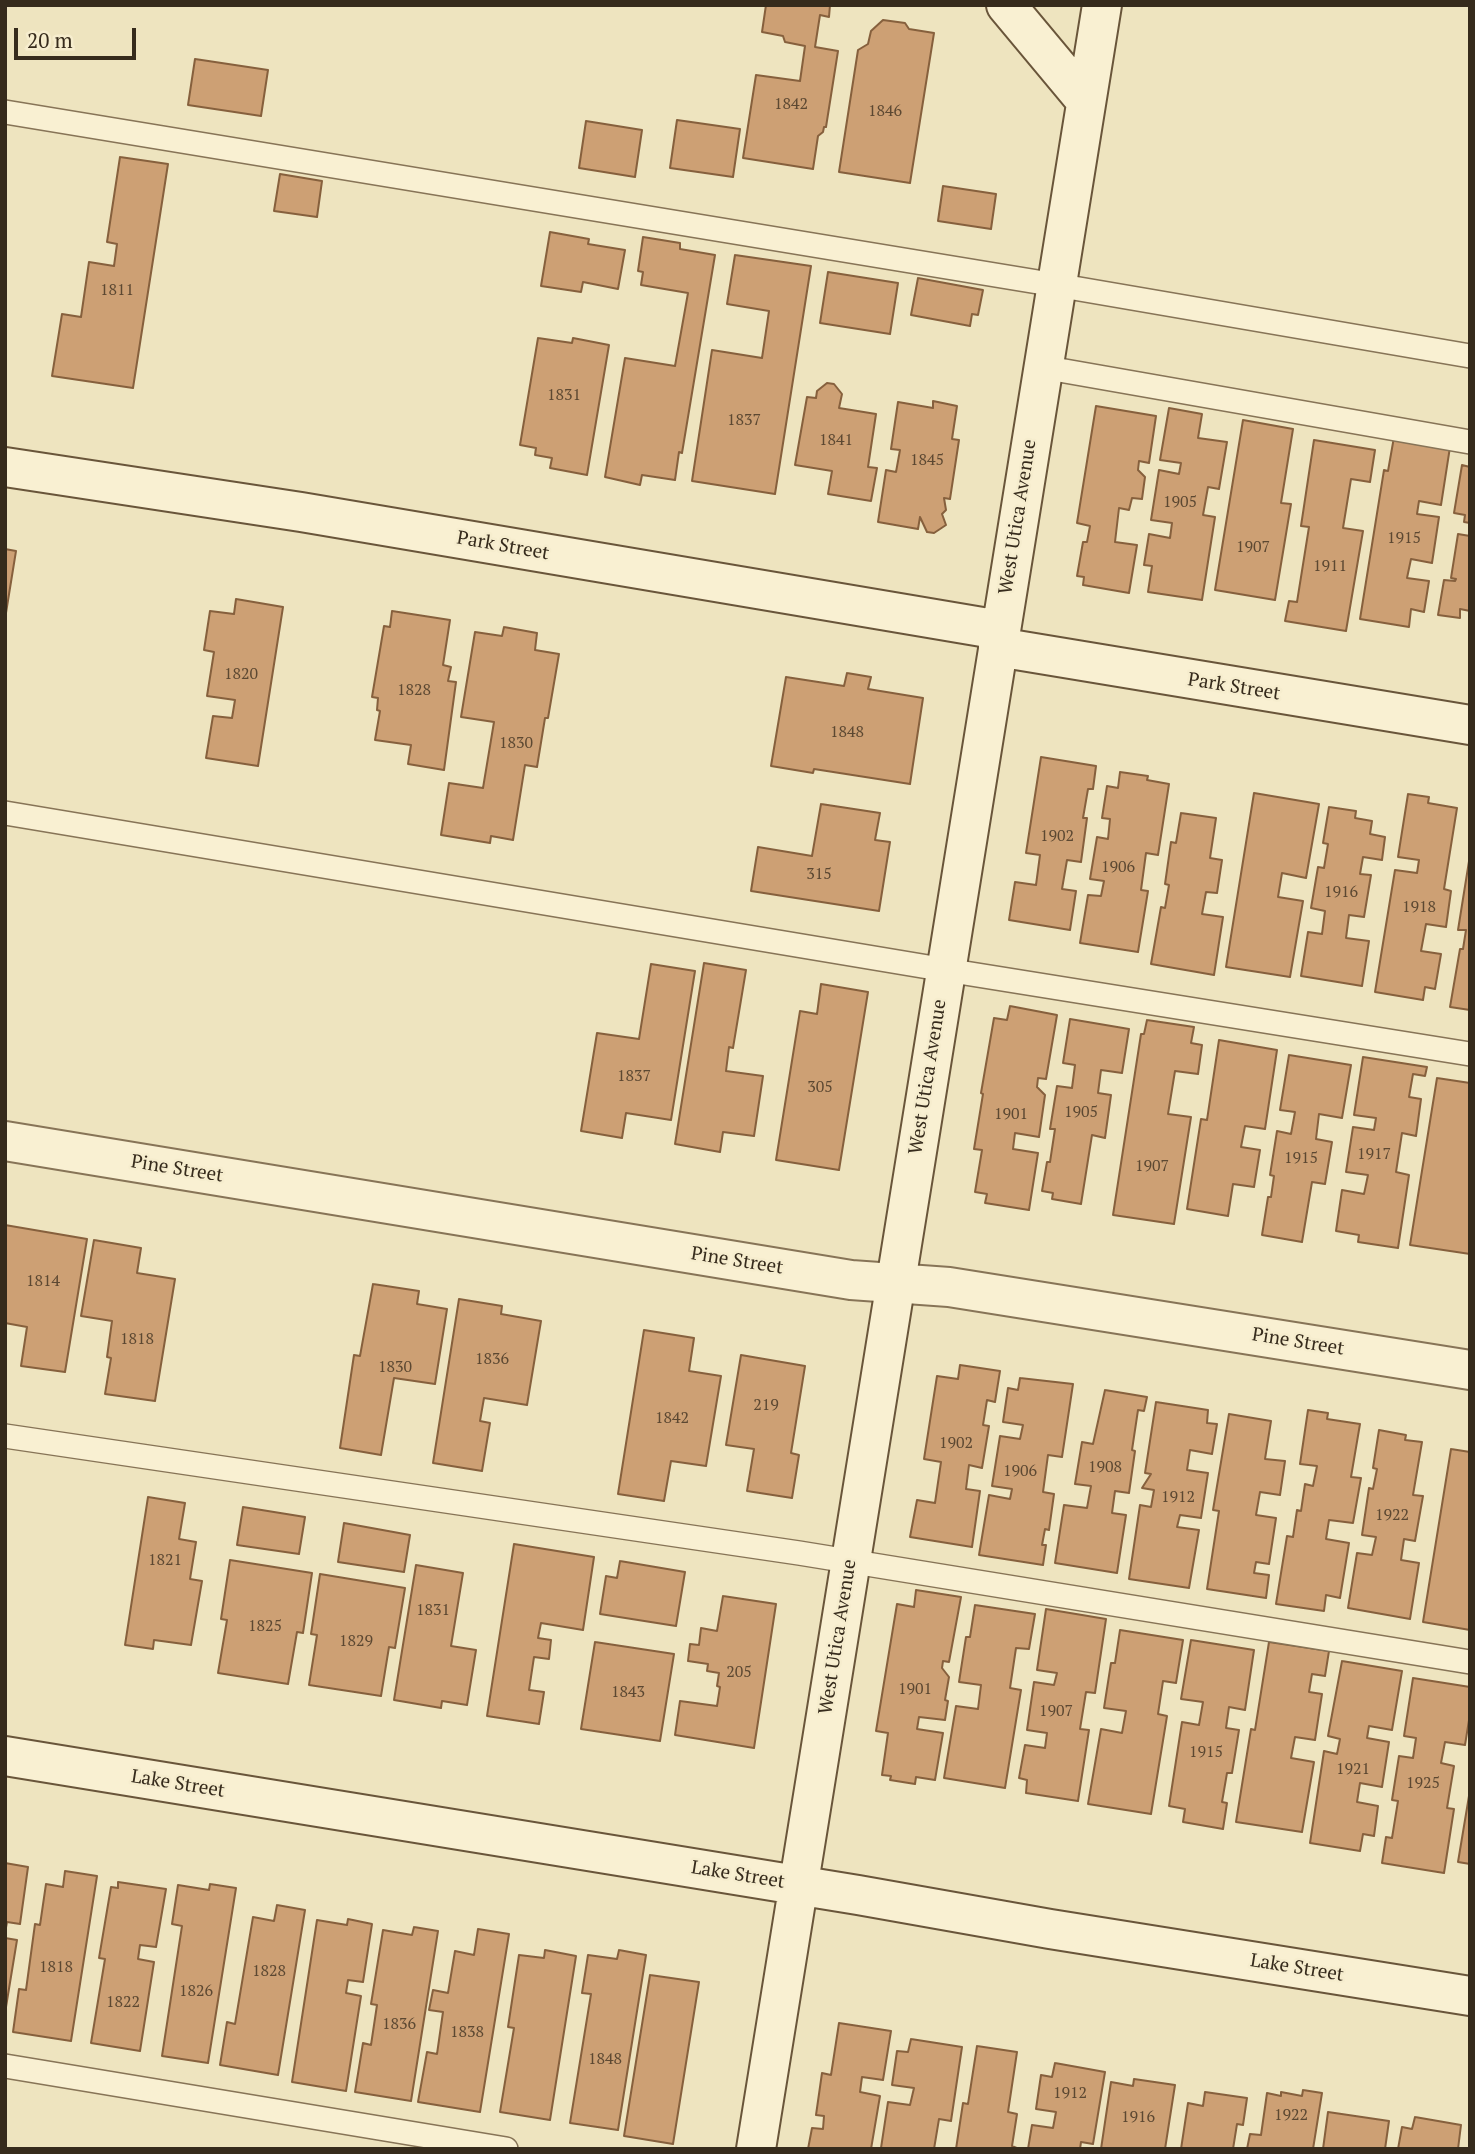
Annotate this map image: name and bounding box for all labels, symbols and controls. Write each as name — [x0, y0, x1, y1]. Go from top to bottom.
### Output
scale bar — [18, 14, 140, 58]
text: 20 m — [27, 26, 73, 54]
house number: 1842 — [774, 94, 808, 114]
house number: 1846 — [868, 101, 902, 121]
house number: 1811 — [100, 280, 134, 300]
house number: 1831 — [547, 385, 581, 405]
house number: 1837 — [727, 410, 761, 430]
house number: 1841 — [819, 430, 853, 450]
street label: West Utica Avenue — [994, 438, 1042, 596]
house number: 1845 — [910, 450, 944, 470]
house number: 1905 — [1163, 492, 1197, 512]
street label: Park Street — [455, 527, 551, 565]
house number: 1915 — [1387, 528, 1421, 548]
house number: 1907 — [1236, 537, 1270, 557]
house number: 1911 — [1313, 556, 1347, 576]
house number: 1820 — [224, 664, 258, 684]
street label: Park Street — [1186, 668, 1282, 706]
house number: 1828 — [397, 680, 431, 700]
house number: 1848 — [830, 722, 864, 742]
house number: 1830 — [499, 733, 533, 753]
house number: 1902 — [1040, 826, 1074, 846]
house number: 1906 — [1101, 857, 1135, 877]
house number: 315 — [806, 864, 832, 884]
house number: 1916 — [1324, 882, 1358, 902]
house number: 1918 — [1402, 897, 1436, 917]
street label: West Utica Avenue — [904, 998, 952, 1156]
house number: 1837 — [617, 1066, 651, 1086]
house number: 305 — [807, 1077, 833, 1097]
house number: 1905 — [1064, 1102, 1098, 1122]
house number: 1901 — [994, 1104, 1028, 1124]
house number: 1917 — [1357, 1144, 1391, 1164]
house number: 1915 — [1284, 1148, 1318, 1168]
street label: Pine Street — [129, 1150, 225, 1188]
house number: 1907 — [1135, 1156, 1169, 1176]
street label: Pine Street — [689, 1242, 785, 1280]
house number: 1814 — [26, 1271, 60, 1291]
street label: Pine Street — [1250, 1323, 1346, 1361]
house number: 1818 — [120, 1329, 154, 1349]
house number: 1836 — [475, 1349, 509, 1369]
house number: 1830 — [378, 1357, 412, 1377]
house number: 219 — [753, 1395, 779, 1415]
house number: 1842 — [655, 1408, 689, 1428]
house number: 1902 — [939, 1433, 973, 1453]
house number: 1908 — [1088, 1457, 1122, 1477]
house number: 1906 — [1003, 1461, 1037, 1481]
house number: 1912 — [1161, 1487, 1195, 1507]
house number: 1922 — [1375, 1505, 1409, 1525]
house number: 1821 — [148, 1550, 182, 1570]
street label: West Utica Avenue — [814, 1558, 862, 1716]
house number: 1831 — [416, 1600, 450, 1620]
house number: 1825 — [248, 1616, 282, 1636]
house number: 1829 — [339, 1631, 373, 1651]
house number: 205 — [726, 1662, 752, 1682]
house number: 1901 — [898, 1679, 932, 1699]
house number: 1843 — [611, 1682, 645, 1702]
house number: 1907 — [1039, 1701, 1073, 1721]
house number: 1915 — [1189, 1742, 1223, 1762]
house number: 1921 — [1336, 1759, 1370, 1779]
street label: Lake Street — [130, 1765, 226, 1803]
house number: 1925 — [1406, 1773, 1440, 1793]
street label: Lake Street — [690, 1856, 786, 1894]
street label: Lake Street — [1249, 1949, 1345, 1987]
house number: 1818 — [39, 1957, 73, 1977]
house number: 1828 — [252, 1961, 286, 1981]
house number: 1826 — [179, 1981, 213, 2001]
house number: 1822 — [106, 1992, 140, 2012]
house number: 1836 — [382, 2014, 416, 2034]
house number: 1838 — [450, 2022, 484, 2042]
house number: 1848 — [588, 2049, 622, 2069]
house number: 1912 — [1053, 2083, 1087, 2103]
house number: 1922 — [1274, 2105, 1308, 2125]
house number: 1916 — [1121, 2107, 1155, 2127]

